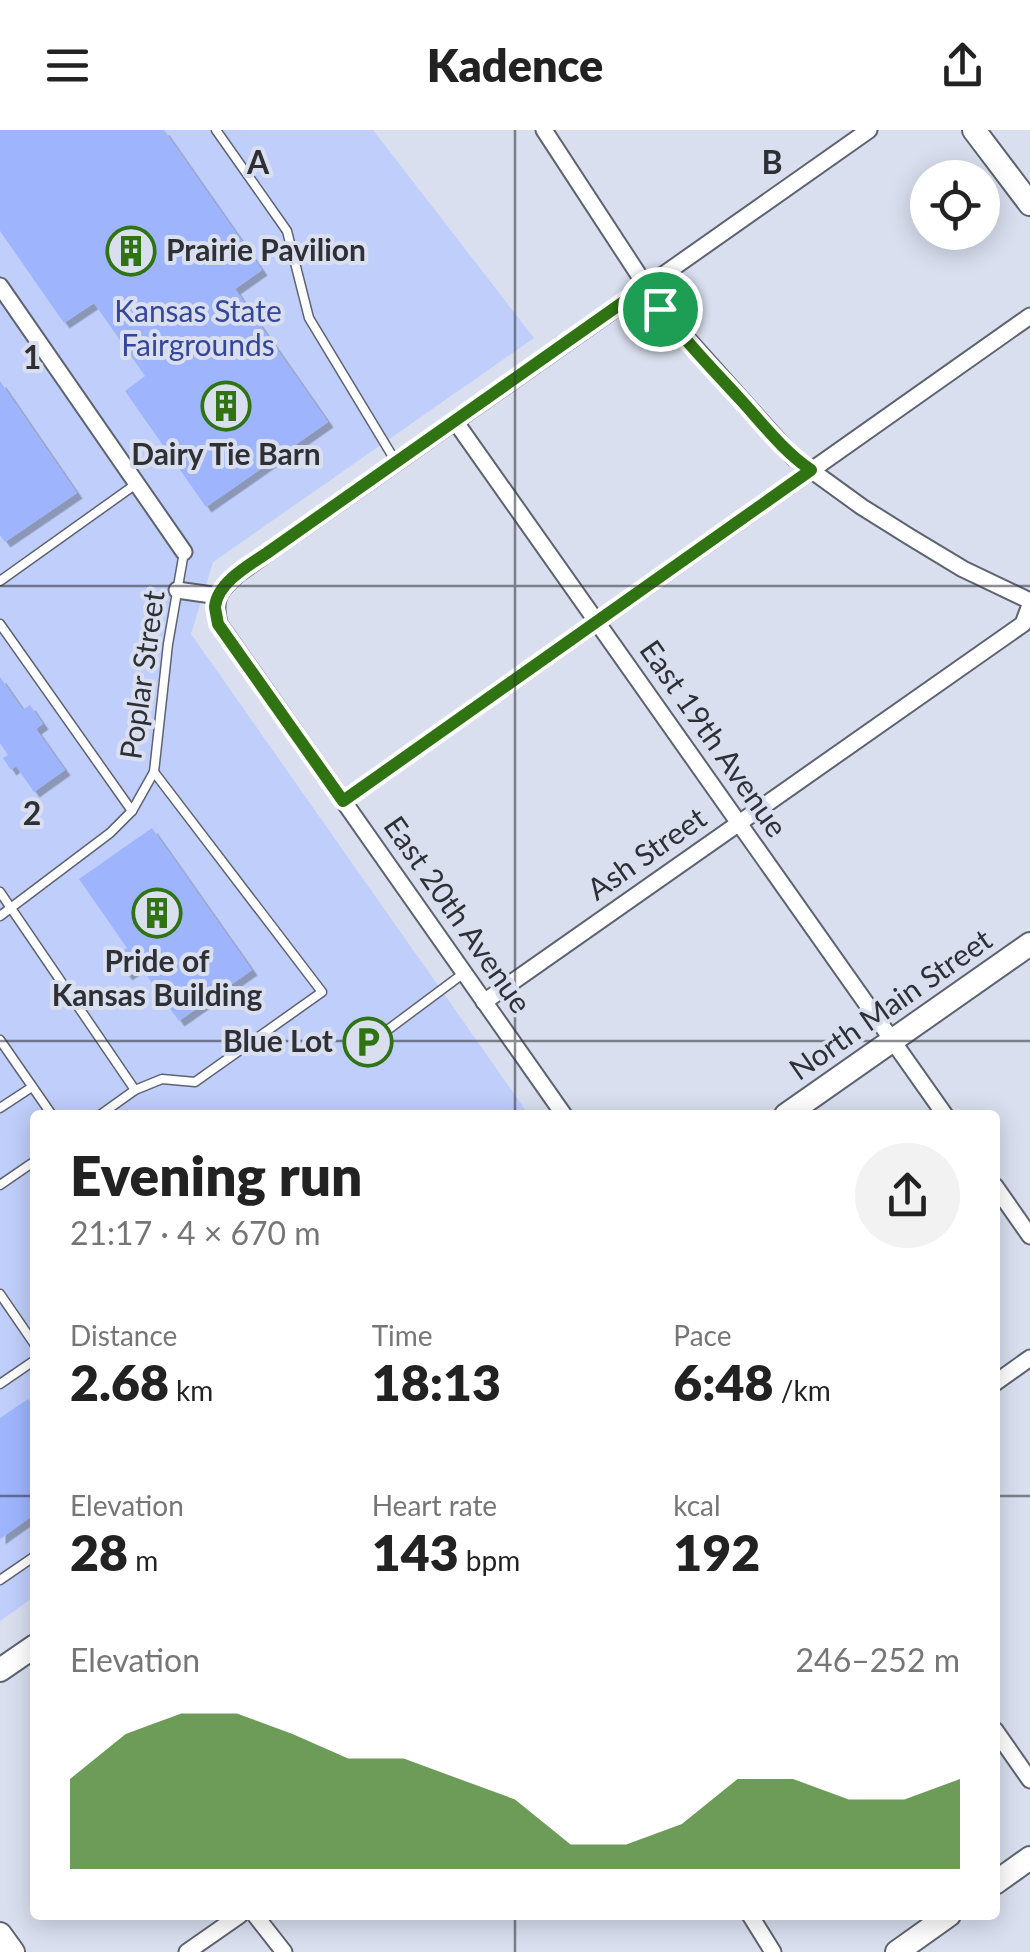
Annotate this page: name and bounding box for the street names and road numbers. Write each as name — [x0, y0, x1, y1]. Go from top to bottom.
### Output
street label: Poplar Street — [111, 588, 171, 761]
street label: East 19th Avenue — [633, 633, 796, 843]
street label: Ash Street — [580, 798, 712, 906]
street label: East 20th Avenue — [377, 809, 540, 1019]
street label: North Main Street — [782, 920, 998, 1087]

